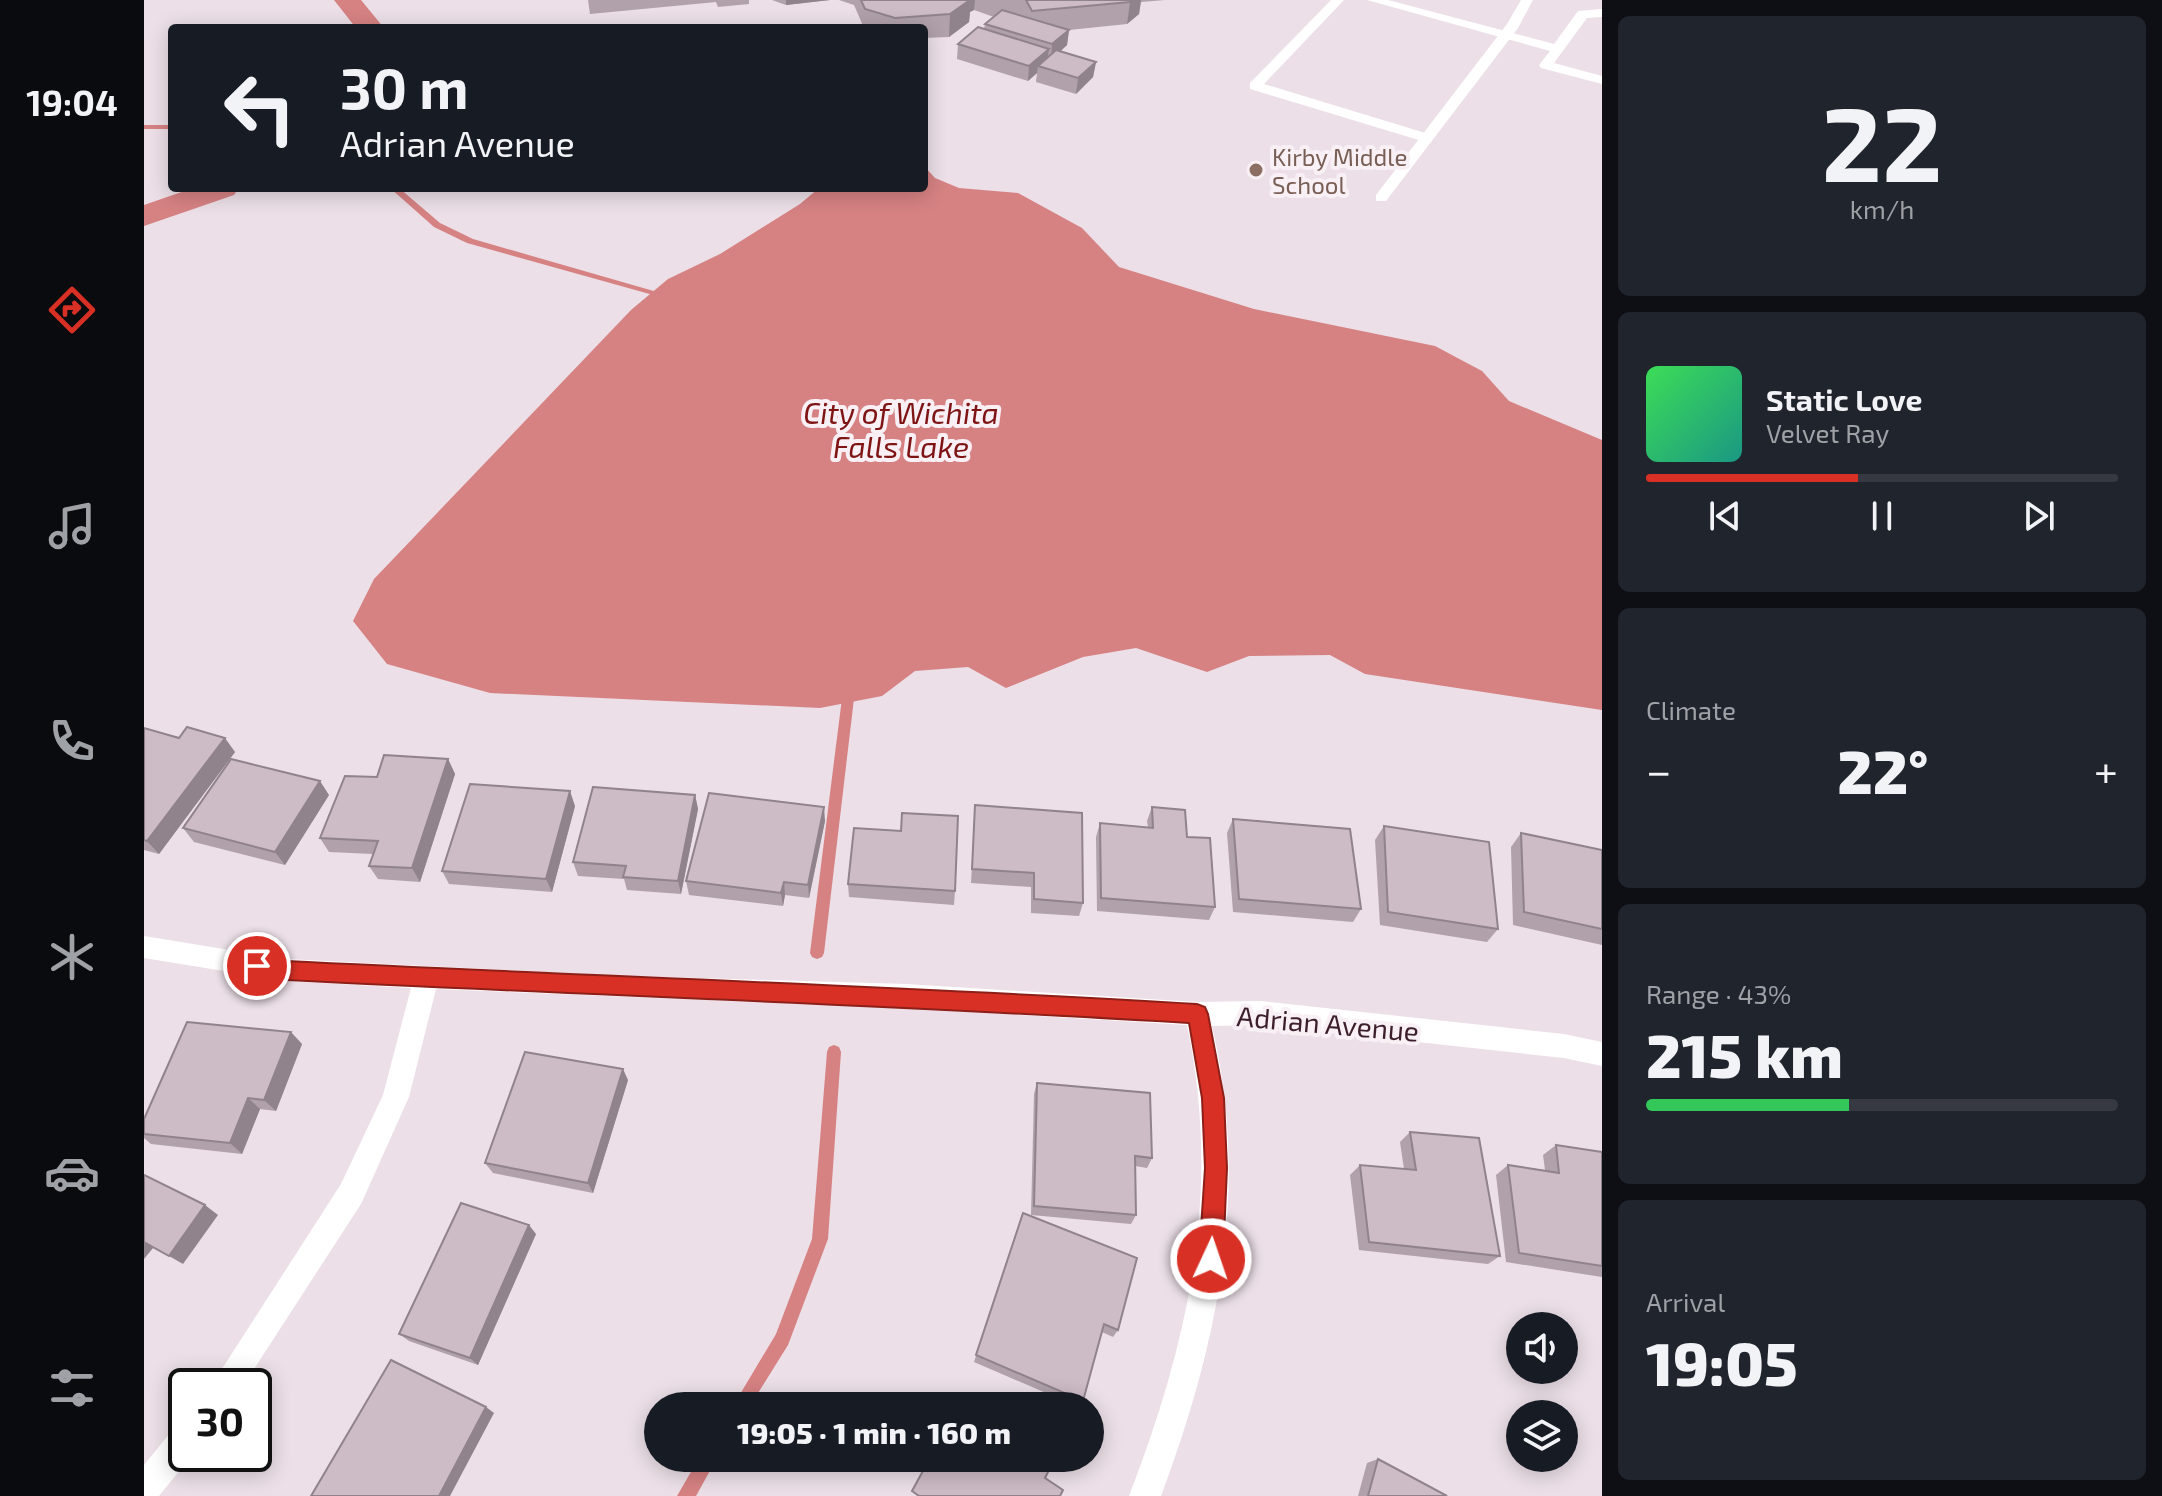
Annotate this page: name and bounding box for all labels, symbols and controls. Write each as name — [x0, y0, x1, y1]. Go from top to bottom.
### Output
text: 30 m — [340, 53, 469, 120]
icon: left — [208, 56, 312, 160]
text: 22 — [1822, 78, 1942, 203]
text: 19:04 — [26, 80, 118, 123]
text: Adrian Avenue — [340, 121, 575, 164]
place label: Kirby Middle School — [1272, 142, 1407, 199]
marker: Kirby Middle School — [1247, 161, 1265, 179]
text: km/h — [1850, 193, 1914, 224]
icon: directions — [44, 282, 100, 338]
text: Static Love — [1766, 381, 1922, 417]
water label: City of Wichita Falls Lake — [803, 394, 999, 464]
text: Velvet Ray — [1766, 417, 1889, 448]
icon: previous — [1703, 494, 1747, 538]
icon: pause — [1860, 494, 1904, 538]
icon: next — [2017, 494, 2061, 538]
icon: music — [44, 498, 100, 554]
text: Climate — [1646, 694, 1736, 725]
icon: phone — [44, 713, 100, 769]
text: 22° — [1837, 734, 1928, 806]
text: − — [1646, 743, 1672, 796]
text: + — [2094, 743, 2118, 796]
icon: climate — [44, 929, 100, 985]
pin — [223, 932, 291, 1000]
icon: arrive — [235, 944, 279, 988]
text: Range · 43% — [1646, 978, 1791, 1009]
street label: Adrian Avenue — [1236, 998, 1420, 1048]
text: 215 km — [1646, 1018, 1843, 1090]
icon: car — [44, 1145, 100, 1201]
position arrow — [1169, 1217, 1253, 1301]
text: Arrival — [1646, 1286, 1725, 1317]
map controls — [1506, 1312, 1578, 1472]
button: sound — [1506, 1312, 1578, 1384]
text: 19:05 — [1646, 1326, 1798, 1398]
icon: filters — [44, 1360, 100, 1416]
speed limit sign: 30 — [168, 1368, 272, 1472]
button: layers — [1506, 1400, 1578, 1472]
text: 19:05 · 1 min · 160 m — [737, 1414, 1011, 1450]

